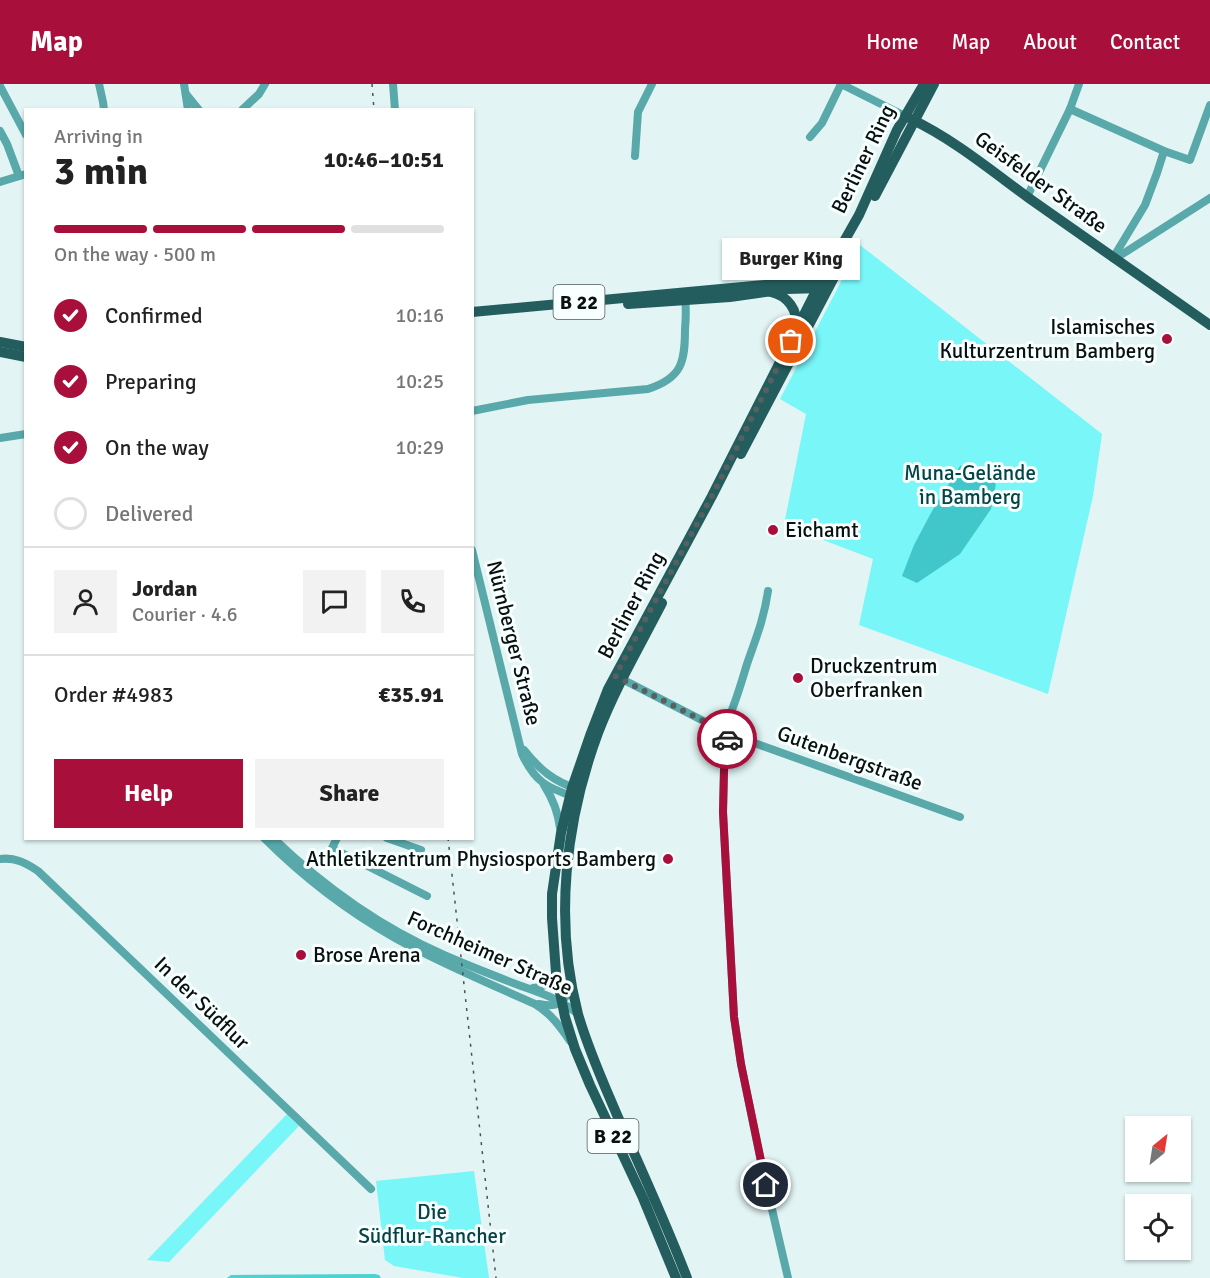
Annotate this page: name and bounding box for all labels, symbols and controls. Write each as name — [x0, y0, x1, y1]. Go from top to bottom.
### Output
text: Map — [30, 25, 83, 59]
text: Home — [866, 29, 919, 55]
text: Map — [952, 29, 990, 55]
text: About — [1023, 29, 1077, 55]
text: Contact — [1110, 29, 1180, 55]
street label: Berliner Ring — [825, 100, 901, 218]
text: Arriving in — [54, 124, 143, 149]
street label: Geisfelder Straße — [970, 125, 1112, 239]
text: 10:46–10:51 — [324, 146, 444, 173]
text: 3 min — [54, 147, 148, 195]
callout: Burger King — [722, 239, 860, 281]
text: On the way · 500 m — [54, 242, 216, 267]
text: Burger King — [739, 246, 843, 271]
road number: B 22 — [554, 285, 604, 319]
icon: check — [54, 299, 87, 332]
text: Confirmed — [105, 302, 203, 329]
text: 10:16 — [395, 303, 444, 328]
place label: Islamisches Kulturzentrum Bamberg — [940, 314, 1155, 364]
pin — [765, 315, 816, 366]
icon: bag — [774, 324, 807, 357]
marker: Islamisches Kulturzentrum Bamberg — [1160, 332, 1174, 346]
icon: check — [54, 365, 87, 398]
text: Preparing — [105, 368, 197, 395]
text: 10:25 — [395, 369, 444, 394]
icon: check — [54, 431, 87, 464]
text: On the way — [105, 434, 209, 461]
text: 10:29 — [395, 435, 444, 460]
park label: Muna-Gelände in Bamberg — [904, 460, 1036, 510]
text: Delivered — [105, 500, 193, 527]
place label: Eichamt — [785, 517, 859, 543]
marker: Eichamt — [766, 523, 780, 537]
street label: Berliner Ring — [592, 547, 670, 663]
street label: Nürnberger Straße — [481, 558, 547, 728]
button: person — [54, 570, 117, 633]
button: chat — [303, 570, 366, 633]
button: phone — [381, 570, 444, 633]
text: Jordan — [132, 575, 198, 602]
text: Courier · 4.6 — [132, 602, 238, 627]
place label: Druckzentrum Oberfranken — [810, 653, 938, 703]
marker: Druckzentrum Oberfranken — [791, 671, 805, 685]
text: Order #4983 — [54, 681, 174, 708]
text: €35.91 — [378, 681, 444, 708]
courier — [697, 709, 757, 769]
street label: Gutenbergstraße — [774, 720, 926, 796]
icon: car — [711, 723, 744, 756]
button: Help — [54, 759, 243, 828]
button: Share — [255, 759, 444, 828]
place label: Athletikzentrum Physiosports Bamberg — [306, 846, 656, 872]
marker: Athletikzentrum Physiosports Bamberg — [661, 852, 675, 866]
street label: Forchheimer Straße — [403, 905, 577, 1001]
place label: Brose Arena — [313, 942, 421, 968]
marker: Brose Arena — [294, 948, 308, 962]
street label: In der Südflur — [149, 951, 255, 1055]
north arrow — [1125, 1116, 1191, 1182]
map controls — [1125, 1116, 1191, 1260]
road number: B 22 — [588, 1119, 638, 1153]
pin — [740, 1159, 791, 1210]
icon: home — [749, 1168, 782, 1201]
button: locate — [1125, 1194, 1191, 1260]
park label: Die Südflur-Rancher — [358, 1199, 506, 1249]

